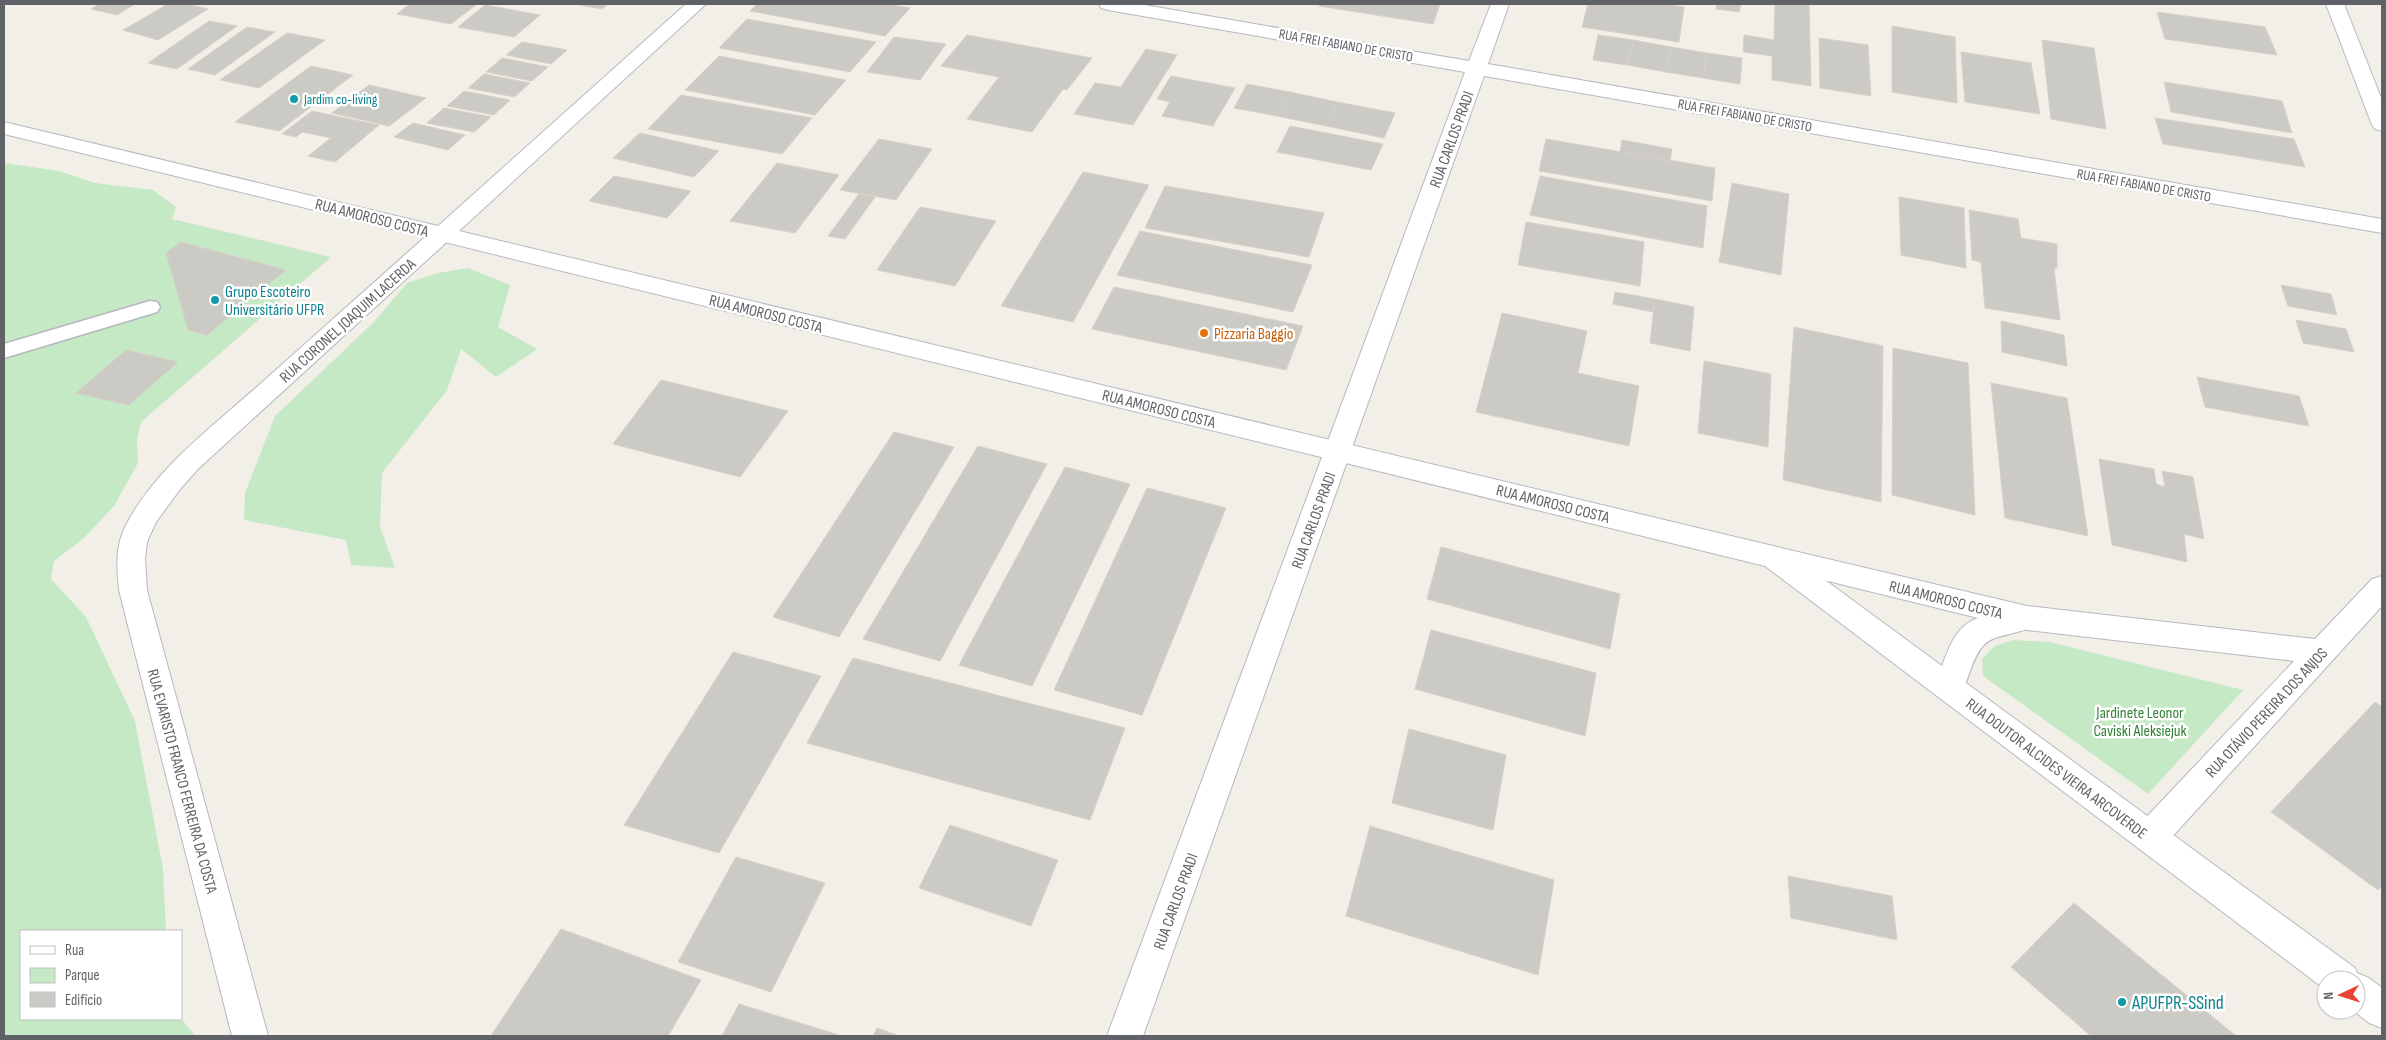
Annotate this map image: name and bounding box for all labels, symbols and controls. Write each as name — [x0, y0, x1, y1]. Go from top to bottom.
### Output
street label: RUA FREI FABIANO DE CRISTO — [1277, 25, 1414, 66]
street label: RUA CARLOS PRADI — [1426, 89, 1479, 190]
place label: Jardim co-living — [303, 91, 378, 108]
marker: Jardim co-living — [288, 93, 300, 105]
street label: RUA FREI FABIANO DE CRISTO — [1676, 95, 1813, 136]
street label: RUA FREI FABIANO DE CRISTO — [2075, 165, 2212, 206]
street label: RUA AMOROSO COSTA — [313, 195, 430, 242]
street label: RUA CORONEL JOAQUIM LACERDA — [276, 255, 420, 387]
place label: Grupo Escoteiro Universitário UFPR — [225, 283, 324, 320]
street label: RUA AMOROSO COSTA — [707, 291, 824, 338]
marker: Grupo Escoteiro Universitário UFPR — [209, 294, 221, 306]
place label: Pizzaria Baggio — [1214, 325, 1293, 344]
marker: Pizzaria Baggio — [1198, 327, 1210, 339]
street label: RUA AMOROSO COSTA — [1100, 386, 1217, 433]
street label: RUA CARLOS PRADI — [1288, 470, 1341, 571]
street label: RUA AMOROSO COSTA — [1494, 481, 1611, 528]
street label: RUA AMOROSO COSTA — [1887, 577, 2004, 624]
street label: RUA OTÁVIO PEREIRA DOS ANJOS — [2202, 644, 2332, 782]
street label: RUA EVARISTO FRANCO FERREIRA DA COSTA — [142, 667, 221, 896]
street label: RUA DOUTOR ALCIDES VIEIRA ARCOVERDE — [1962, 695, 2150, 843]
park label: Jardinete Leonor Caviski Aleksiejuk — [2093, 704, 2187, 741]
street label: RUA CARLOS PRADI — [1150, 851, 1203, 952]
legend — [20, 930, 182, 1020]
text: Rua — [65, 941, 84, 960]
text: Parque — [65, 966, 100, 985]
north arrow — [2316, 970, 2366, 1020]
text: Edifício — [65, 991, 102, 1010]
place label: APUFPR-SSind — [2131, 992, 2224, 1015]
text: N — [2320, 992, 2337, 1000]
marker: APUFPR-SSind — [2116, 996, 2128, 1008]

